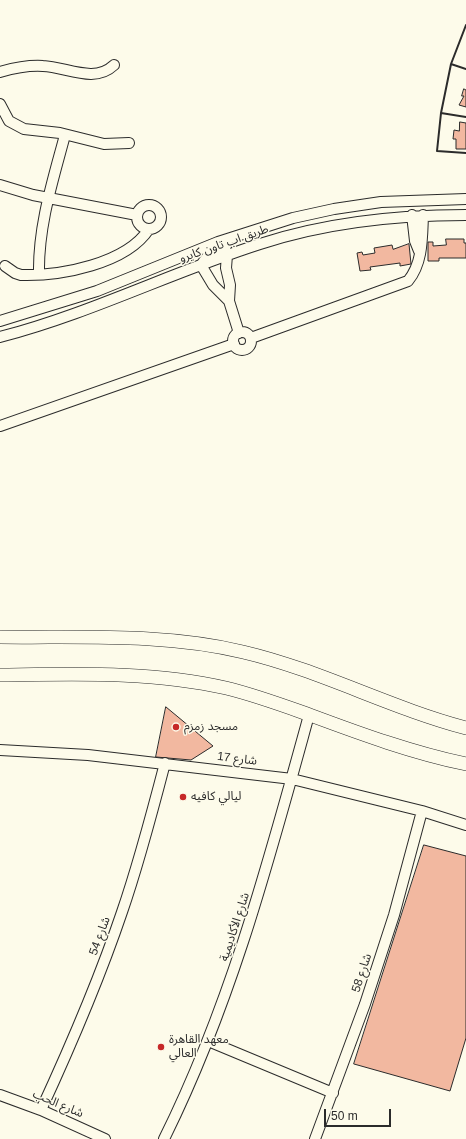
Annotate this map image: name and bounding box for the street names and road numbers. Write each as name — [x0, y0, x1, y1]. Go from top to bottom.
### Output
street label: طريق اب تاون كايرو — [178, 222, 270, 266]
street label: شارع 17 — [216, 749, 258, 769]
street label: شارع الأكاديمية — [217, 891, 253, 963]
street label: شارع 54 — [86, 915, 114, 957]
street label: شارع 58 — [349, 952, 375, 994]
street label: شارع الحب — [31, 1087, 85, 1121]

